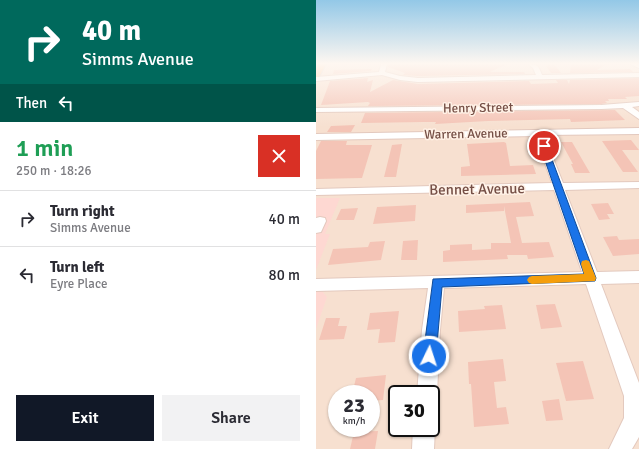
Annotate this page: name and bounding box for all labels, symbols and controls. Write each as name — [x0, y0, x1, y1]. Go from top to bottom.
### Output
text: 40 m — [82, 14, 141, 48]
icon: right — [16, 16, 68, 68]
text: Simms Avenue — [82, 48, 194, 70]
icon: left — [55, 92, 77, 114]
text: Then — [16, 94, 47, 112]
street label: Henry Street — [443, 99, 514, 117]
street label: Warren Avenue — [424, 125, 508, 143]
pin — [527, 129, 561, 163]
text: 1 min — [16, 133, 73, 163]
button: close — [258, 135, 300, 177]
icon: arrive — [533, 135, 555, 157]
text: 250 m · 18:26 — [16, 163, 92, 179]
street label: Bennet Avenue — [429, 179, 525, 199]
text: Turn right — [50, 202, 115, 220]
icon: right — [16, 208, 38, 230]
text: 40 m — [269, 210, 300, 228]
text: Simms Avenue — [50, 220, 131, 236]
text: Turn left — [50, 258, 104, 276]
icon: left — [16, 264, 38, 286]
text: 80 m — [269, 266, 300, 284]
text: Eyre Place — [50, 276, 107, 292]
position arrow — [408, 335, 450, 377]
speed limit sign: 30 — [388, 385, 440, 437]
text: 23 — [343, 393, 365, 418]
button: Exit — [16, 395, 154, 441]
button: Share — [162, 395, 300, 441]
text: km/h — [343, 415, 365, 427]

